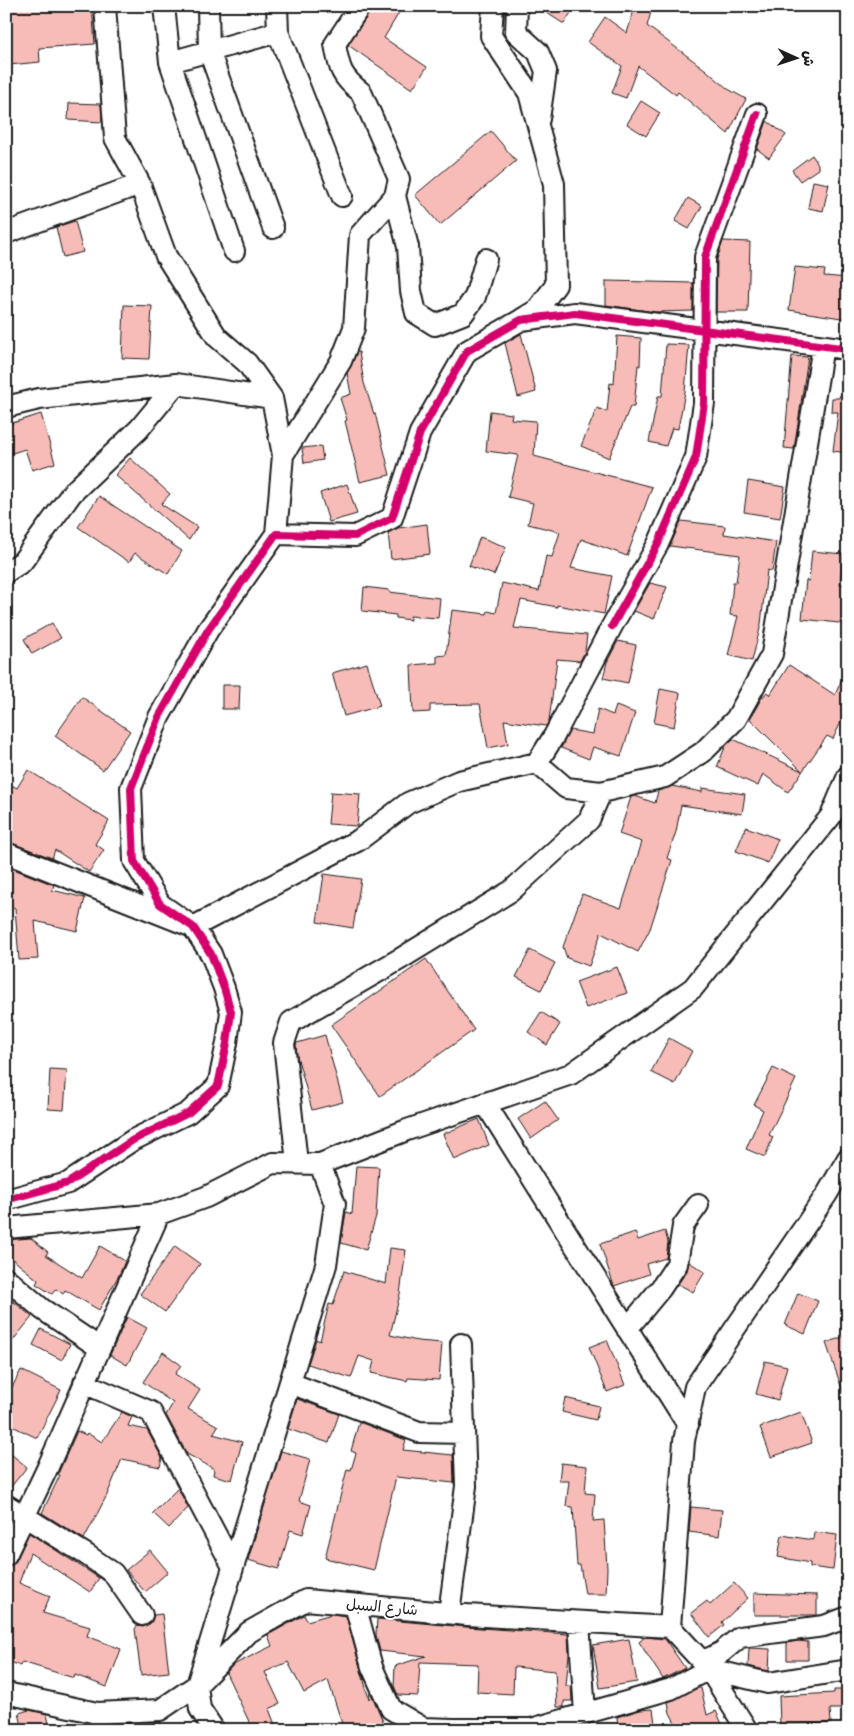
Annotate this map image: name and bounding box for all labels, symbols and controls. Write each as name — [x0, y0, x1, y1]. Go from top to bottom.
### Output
north arrow — [772, 32, 822, 82]
text: ش — [800, 51, 817, 67]
street label: شارع السبل — [345, 1595, 419, 1620]

